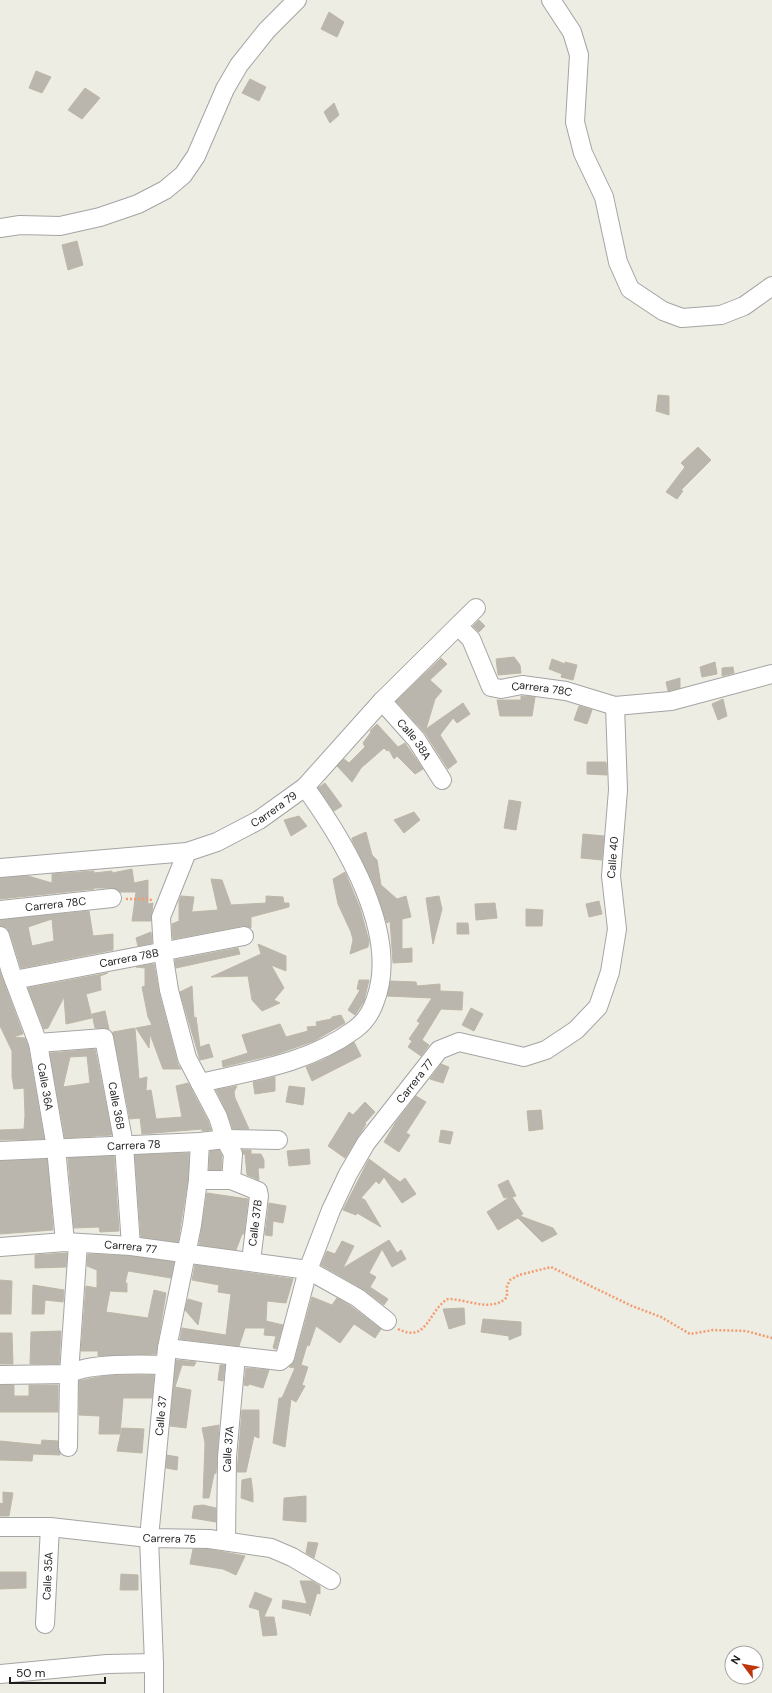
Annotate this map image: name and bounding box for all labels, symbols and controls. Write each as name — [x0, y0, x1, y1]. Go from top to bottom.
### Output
street label: Carrera 78C — [510, 678, 574, 700]
street label: Calle 38A — [394, 716, 434, 762]
street label: Carrera 79 — [248, 788, 300, 830]
street label: Calle 40 — [604, 836, 621, 879]
street label: Carrera 78C — [24, 894, 87, 914]
street label: Carrera 78B — [98, 945, 160, 971]
street label: Carrera 77 — [393, 1056, 437, 1106]
street label: Calle 36A — [35, 1062, 56, 1112]
street label: Calle 36B — [105, 1081, 128, 1131]
street label: Carrera 78 — [107, 1137, 161, 1153]
street label: Calle 37B — [245, 1199, 265, 1247]
street label: Carrera 77 — [104, 1237, 158, 1256]
street label: Calle 37 — [152, 1395, 169, 1436]
street label: Calle 37A — [220, 1425, 237, 1472]
street label: Carrera 75 — [142, 1530, 196, 1546]
street label: Calle 35A — [39, 1552, 56, 1600]
north arrow — [724, 1645, 764, 1685]
text: N — [727, 1653, 744, 1667]
scale bar — [10, 1659, 105, 1685]
text: 50 m — [16, 1665, 45, 1681]

